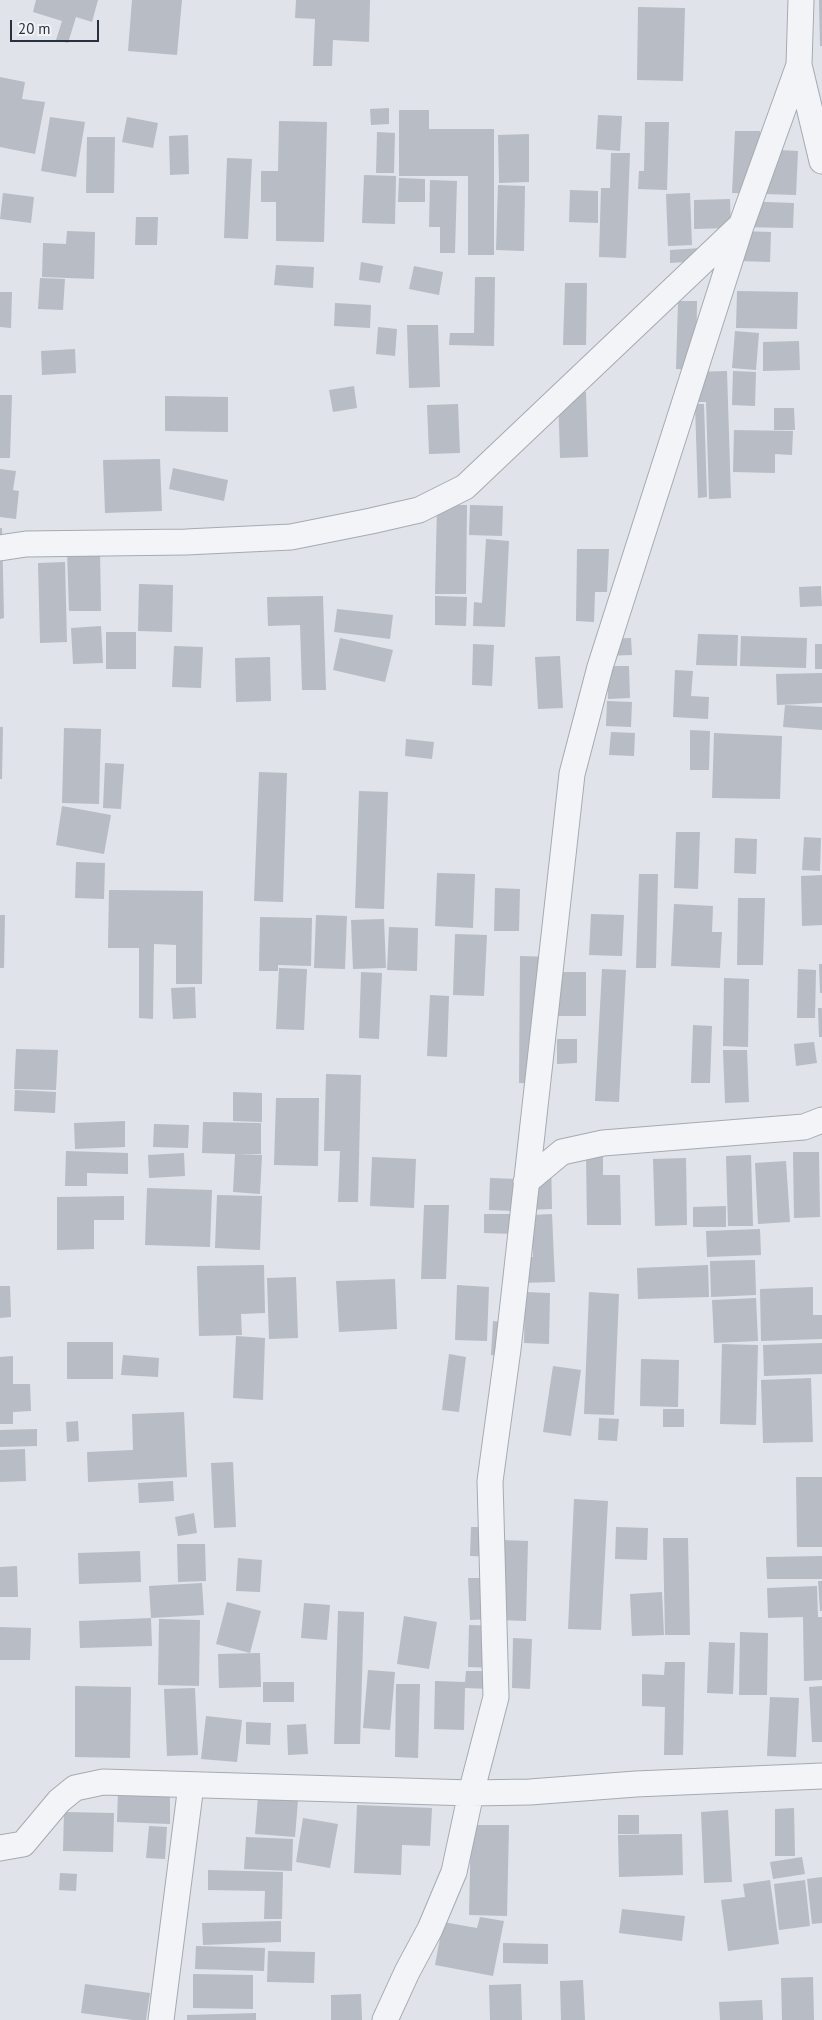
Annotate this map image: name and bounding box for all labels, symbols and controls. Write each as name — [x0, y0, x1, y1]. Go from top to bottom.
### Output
scale bar — [12, 10, 101, 42]
text: 20 m — [18, 19, 51, 38]

